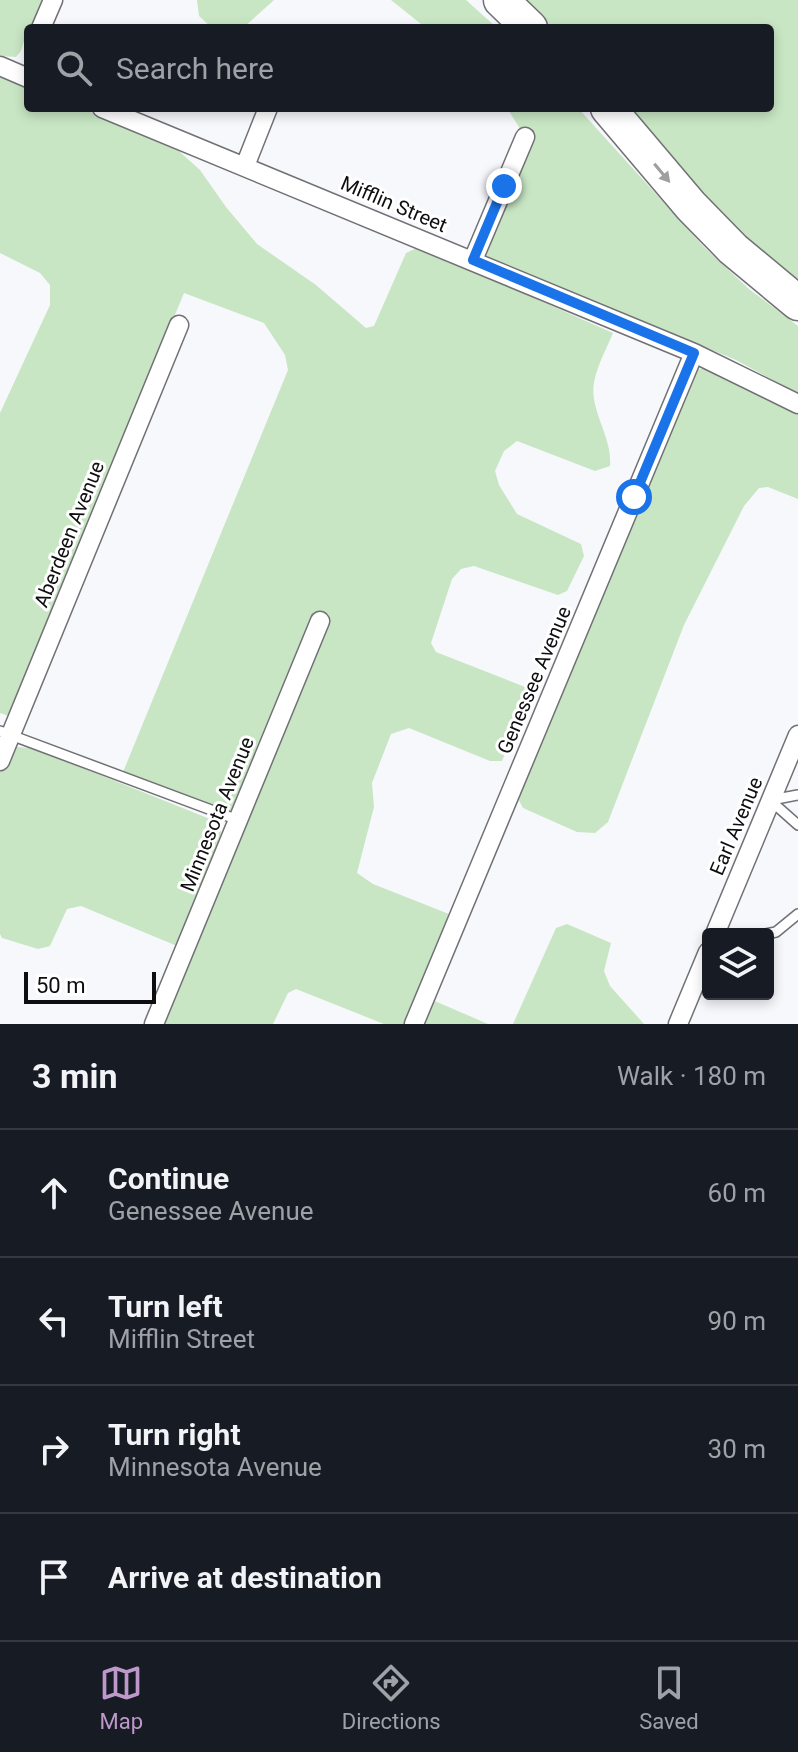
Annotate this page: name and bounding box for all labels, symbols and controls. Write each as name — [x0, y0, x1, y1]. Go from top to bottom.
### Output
search box — [24, 24, 774, 112]
icon: search — [52, 46, 96, 90]
text: Search here — [116, 51, 274, 86]
one-way arrow — [653, 162, 670, 182]
route end — [486, 168, 522, 204]
street label: Mifflin Street — [337, 171, 451, 237]
street label: Aberdeen Avenue — [29, 457, 109, 611]
route start — [616, 479, 652, 515]
street label: Genessee Avenue — [492, 603, 576, 757]
street label: Minnesota Avenue — [175, 733, 259, 895]
street label: Earl Avenue — [705, 773, 767, 879]
map controls — [702, 928, 774, 1000]
button: layers — [702, 928, 774, 1000]
scale bar — [24, 968, 156, 1004]
text: 50 m — [36, 973, 85, 998]
text: 3 min — [32, 1056, 117, 1096]
text: Walk · 180 m — [617, 1061, 766, 1091]
text: Continue — [108, 1161, 229, 1196]
icon: ahead — [32, 1171, 76, 1215]
text: 60 m — [708, 1178, 766, 1208]
text: Genessee Avenue — [108, 1196, 314, 1226]
text: Turn left — [108, 1289, 223, 1324]
icon: left — [32, 1299, 76, 1343]
text: 90 m — [708, 1306, 766, 1336]
text: Mifflin Street — [108, 1324, 255, 1354]
text: Turn right — [108, 1417, 241, 1452]
icon: right — [32, 1427, 76, 1471]
text: 30 m — [708, 1434, 766, 1464]
text: Minnesota Avenue — [108, 1452, 322, 1482]
icon: arrive — [32, 1555, 76, 1599]
text: Arrive at destination — [108, 1560, 382, 1595]
tab: Map — [99, 1661, 143, 1734]
tab: Directions — [342, 1661, 441, 1734]
tab: Saved — [639, 1661, 699, 1734]

